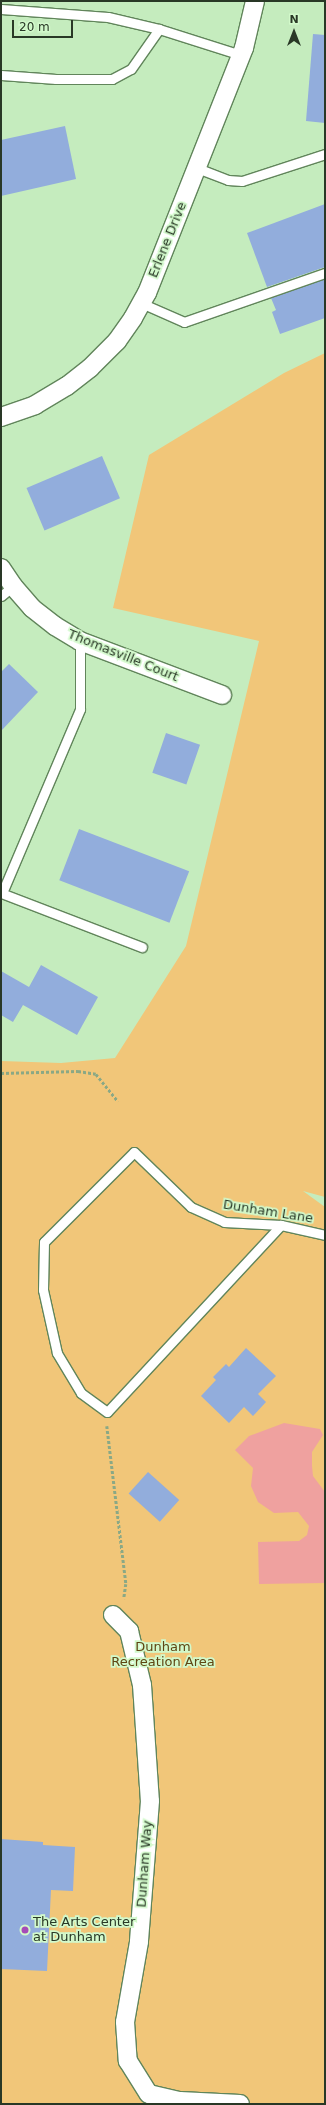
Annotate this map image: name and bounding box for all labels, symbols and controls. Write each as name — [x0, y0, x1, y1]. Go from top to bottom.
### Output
scale bar — [14, 12, 75, 38]
north arrow — [274, 12, 314, 52]
text: N — [289, 13, 299, 26]
text: 20 m — [19, 20, 50, 34]
street label: Erlene Drive — [146, 200, 190, 280]
street label: Thomasville Court — [65, 627, 181, 685]
street label: Dunham Lane — [222, 1197, 314, 1227]
park label: Dunham Recreation Area — [111, 1640, 215, 1671]
street label: Dunham Way — [134, 1820, 156, 1908]
place label: The Arts Center at Dunham — [33, 1915, 135, 1946]
marker: The Arts Center at Dunham — [20, 1925, 30, 1935]

